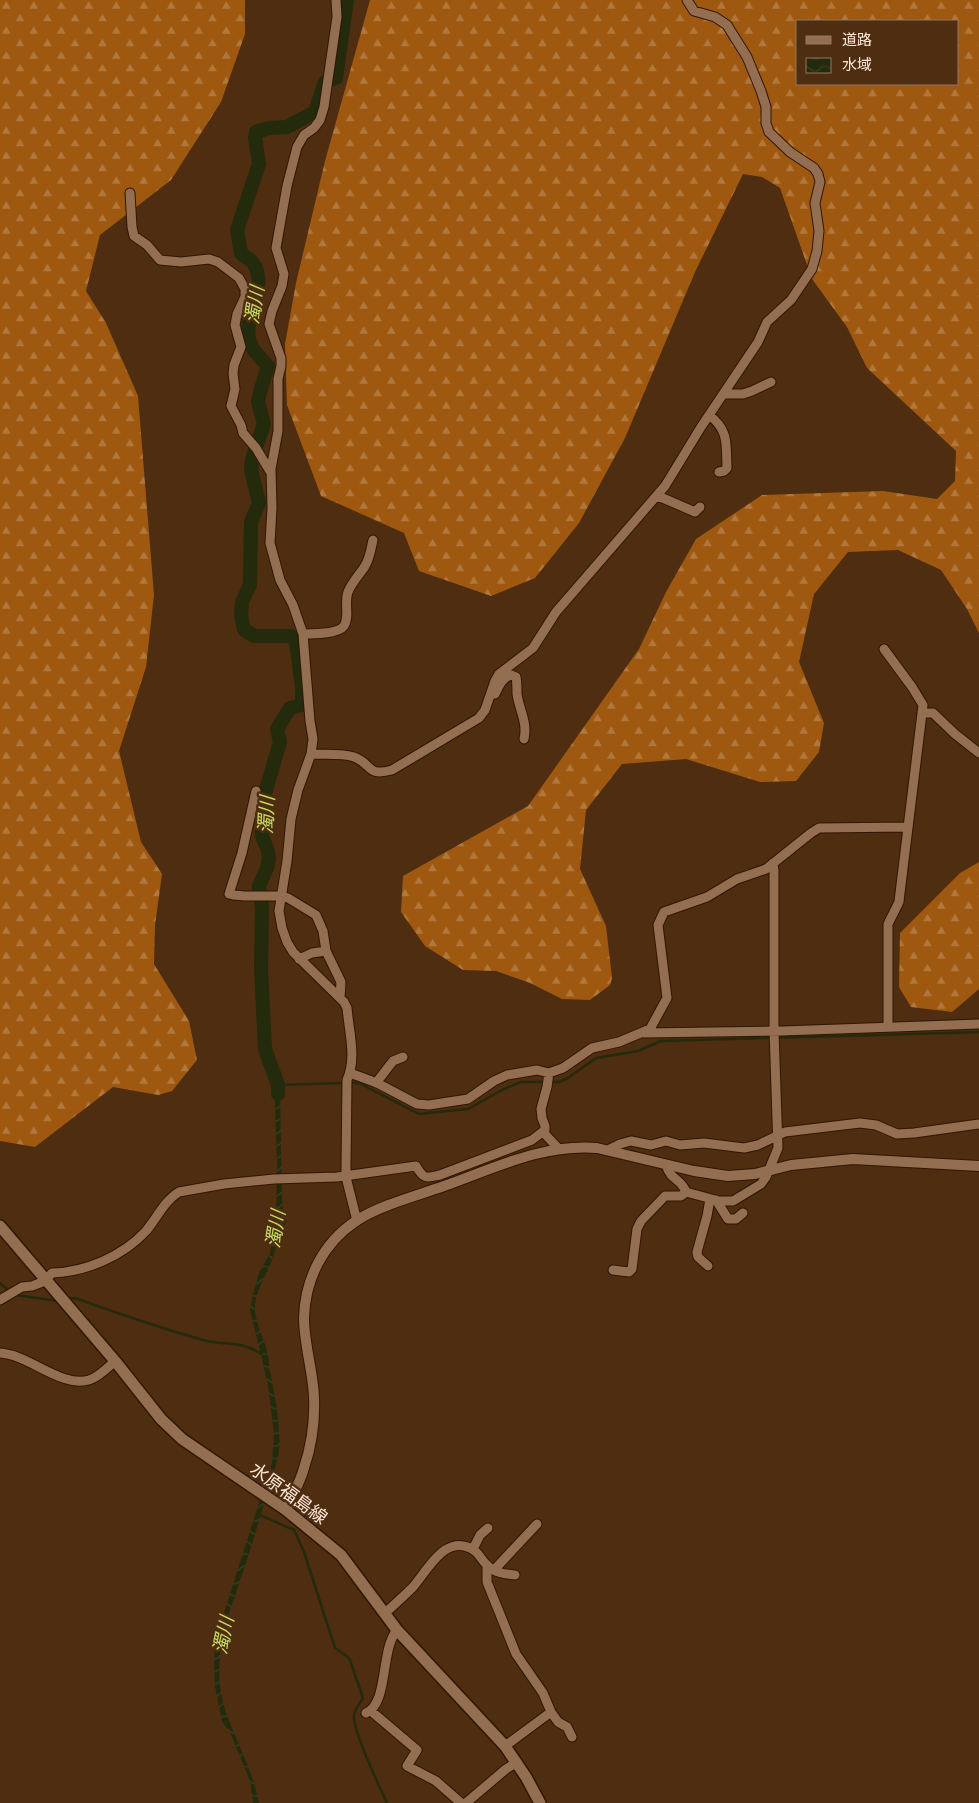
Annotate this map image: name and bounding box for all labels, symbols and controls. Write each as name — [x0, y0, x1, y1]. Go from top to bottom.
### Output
legend — [796, 20, 959, 85]
text: 道路 — [842, 30, 872, 49]
text: 水域 — [842, 55, 872, 74]
water label: 濁川 — [239, 282, 269, 326]
water label: 濁川 — [253, 793, 279, 835]
water label: 濁川 — [260, 1206, 290, 1250]
street label: 水原福島線 — [246, 1457, 332, 1529]
water label: 濁川 — [207, 1612, 239, 1656]

